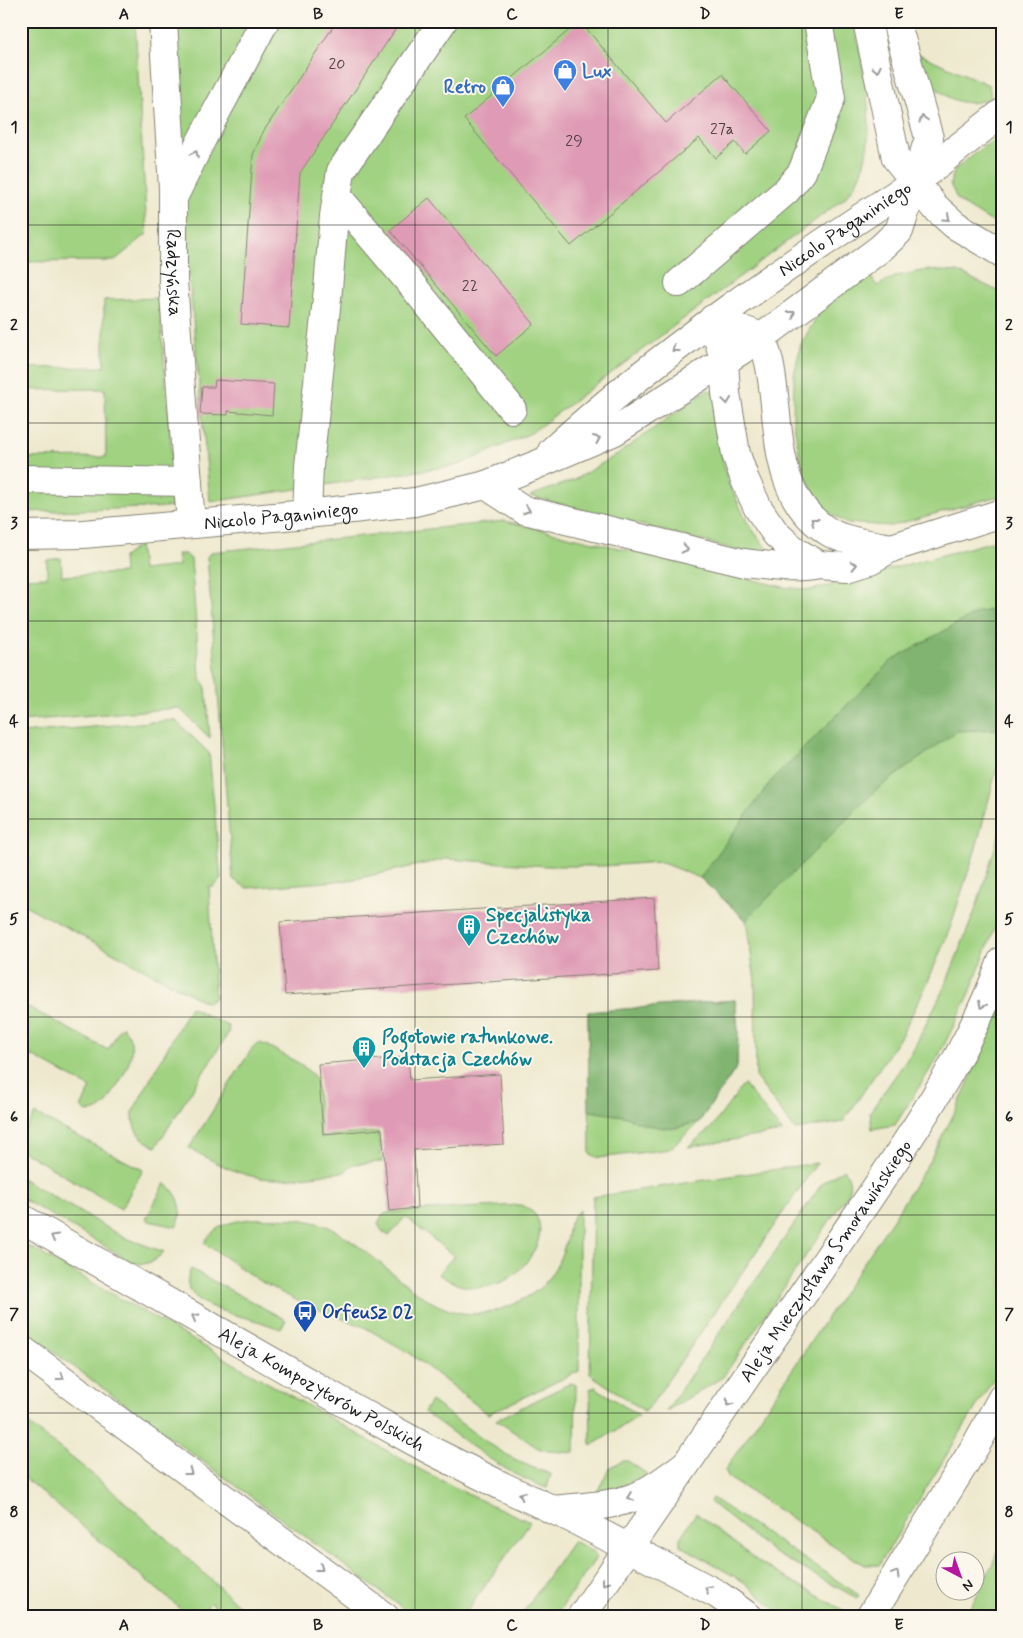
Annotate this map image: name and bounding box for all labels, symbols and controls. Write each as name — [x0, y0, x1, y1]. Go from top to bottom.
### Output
text: A — [119, 4, 129, 25]
text: B — [313, 4, 323, 25]
text: C — [506, 4, 518, 25]
text: D — [699, 4, 711, 25]
text: E — [894, 4, 904, 25]
house number: 20 — [329, 54, 346, 75]
shop icon: Lux — [552, 58, 578, 92]
place label: Lux — [582, 59, 612, 84]
one-way arrow — [871, 64, 882, 73]
shop icon: Retro — [490, 74, 516, 108]
place label: Retro — [444, 75, 486, 100]
one-way arrow — [919, 115, 929, 123]
text: 1 — [10, 117, 18, 138]
text: 1 — [1005, 117, 1013, 138]
house number: 27a — [710, 119, 734, 140]
house number: 29 — [565, 131, 583, 152]
one-way arrow — [189, 150, 199, 159]
street label: Niccolo Paganiniego — [773, 175, 916, 282]
one-way arrow — [942, 212, 951, 221]
street label: Radzyńska — [160, 229, 188, 317]
house number: 22 — [462, 276, 478, 297]
one-way arrow — [787, 311, 796, 320]
text: 2 — [10, 315, 18, 336]
text: 2 — [1005, 315, 1013, 336]
one-way arrow — [672, 344, 681, 352]
one-way arrow — [722, 397, 732, 405]
one-way arrow — [592, 434, 601, 445]
street label: Niccolo Paganiniego — [203, 496, 360, 536]
one-way arrow — [523, 504, 531, 514]
text: 3 — [10, 513, 18, 534]
text: 3 — [1005, 513, 1013, 534]
one-way arrow — [811, 518, 820, 526]
one-way arrow — [681, 543, 690, 554]
one-way arrow — [849, 560, 858, 570]
text: 4 — [9, 711, 19, 732]
text: 4 — [1004, 711, 1014, 732]
place label: Specjalistyka Czechów — [486, 903, 591, 950]
text: 5 — [9, 909, 19, 930]
text: 5 — [1004, 909, 1014, 930]
building icon: Specjalistyka Czechów — [456, 913, 482, 947]
one-way arrow — [978, 1000, 988, 1009]
place label: Pogotowie ratunkowe. Podstacja Czechów — [382, 1025, 553, 1073]
building icon: Pogotowie ratunkowe. Podstacja Czechów — [351, 1035, 377, 1069]
text: 6 — [10, 1107, 18, 1128]
text: 6 — [1005, 1107, 1013, 1128]
street label: Aleja Mieczysława Smorawińskiego — [734, 1135, 917, 1387]
one-way arrow — [50, 1233, 59, 1243]
bus stop icon: Orfeusz 02 — [292, 1299, 318, 1333]
place label: Orfeusz 02 — [322, 1300, 413, 1325]
text: 7 — [9, 1304, 19, 1325]
text: 7 — [1004, 1304, 1014, 1325]
one-way arrow — [191, 1313, 200, 1323]
street label: Aleja Kompozytorów Polskich — [214, 1321, 429, 1457]
one-way arrow — [55, 1372, 64, 1380]
one-way arrow — [726, 1398, 735, 1407]
one-way arrow — [183, 1466, 192, 1474]
one-way arrow — [518, 1491, 527, 1502]
one-way arrow — [626, 1491, 635, 1501]
text: 8 — [9, 1502, 19, 1523]
text: 8 — [1004, 1502, 1014, 1523]
north arrow — [936, 1550, 986, 1600]
one-way arrow — [314, 1562, 324, 1571]
one-way arrow — [889, 1571, 899, 1580]
text: N — [958, 1575, 977, 1595]
one-way arrow — [602, 1576, 611, 1586]
one-way arrow — [705, 1585, 714, 1595]
text: A — [119, 1615, 129, 1636]
text: B — [313, 1615, 323, 1636]
text: C — [506, 1615, 518, 1636]
text: D — [699, 1615, 711, 1636]
text: E — [894, 1615, 904, 1636]

